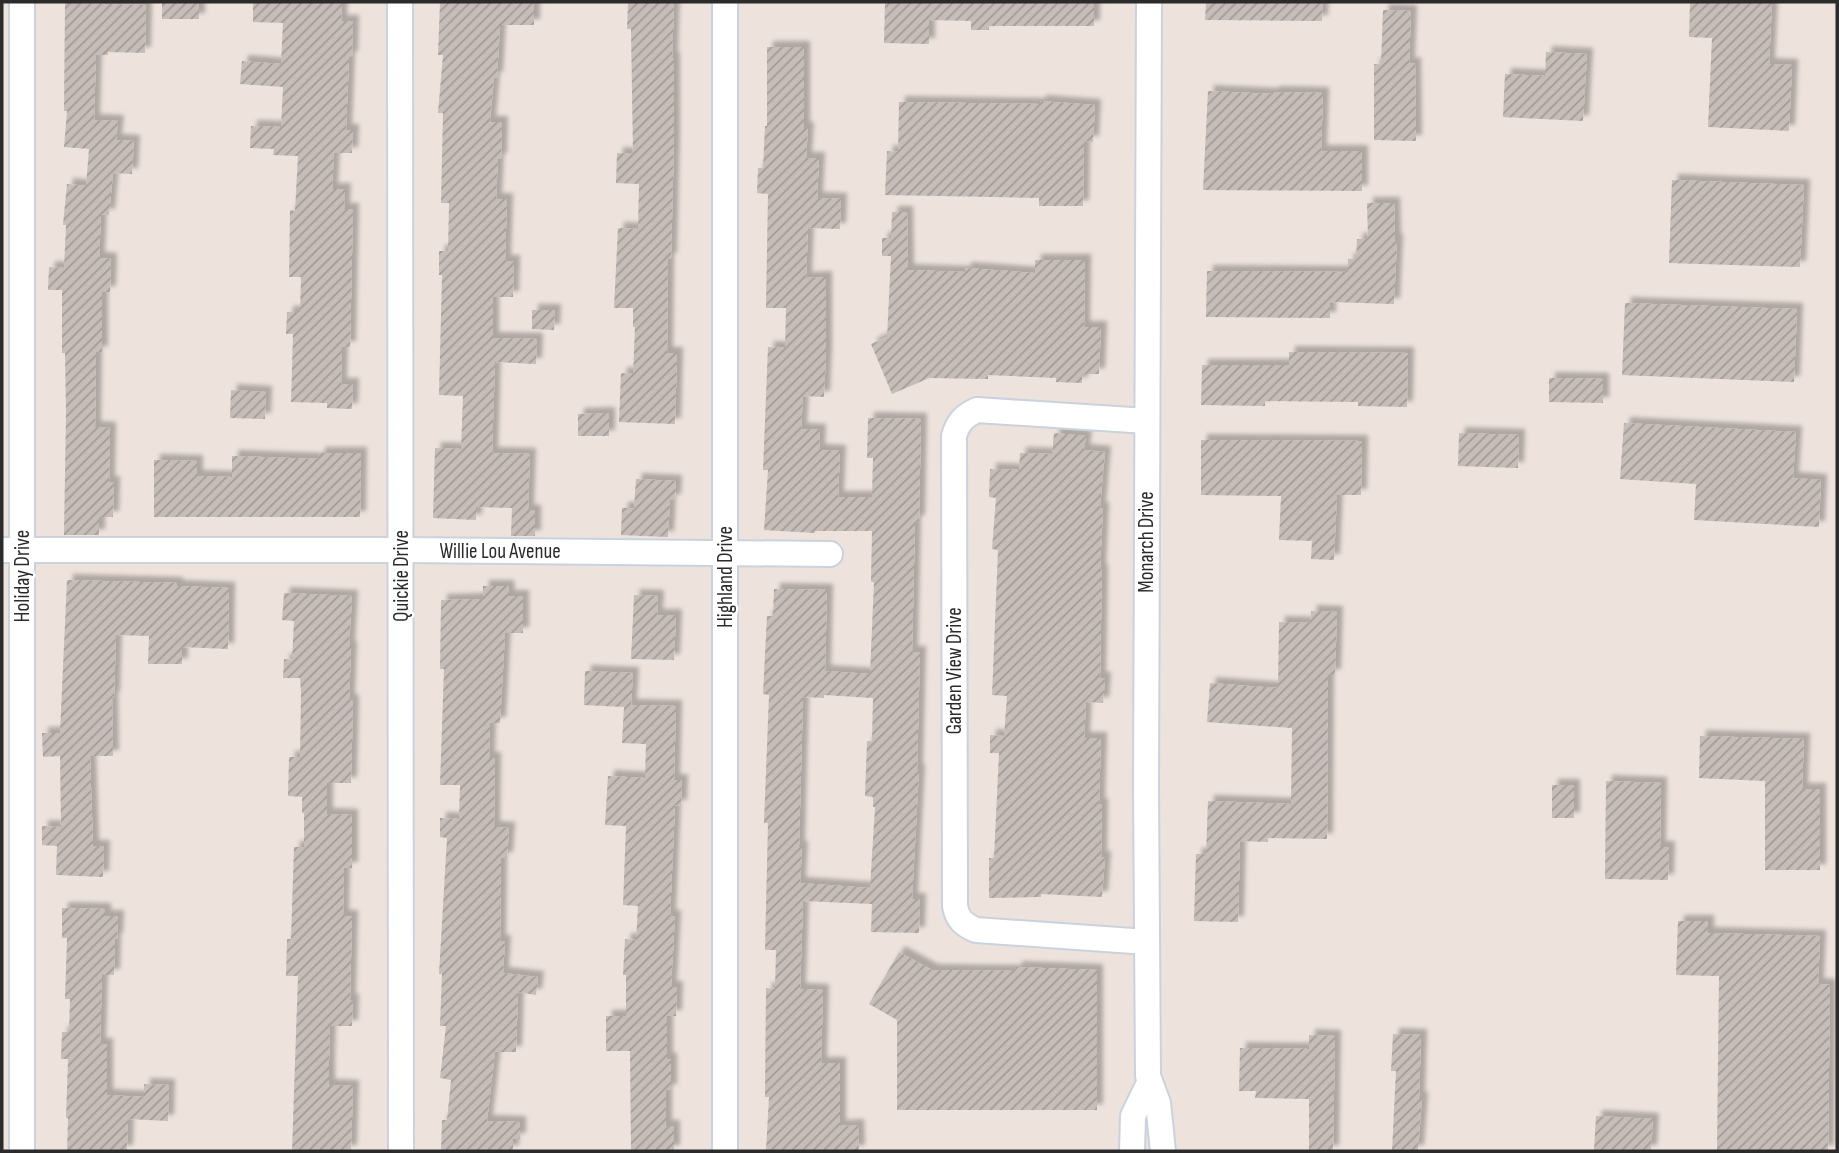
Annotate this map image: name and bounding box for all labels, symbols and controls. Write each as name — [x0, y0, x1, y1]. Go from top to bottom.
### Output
street label: Monarch Drive — [1134, 491, 1159, 593]
street label: Highland Drive — [713, 526, 738, 628]
street label: Holiday Drive — [10, 530, 35, 622]
street label: Quickie Drive — [389, 530, 414, 622]
street label: Willie Lou Avenue — [439, 539, 561, 564]
street label: Garden View Drive — [942, 607, 967, 735]

